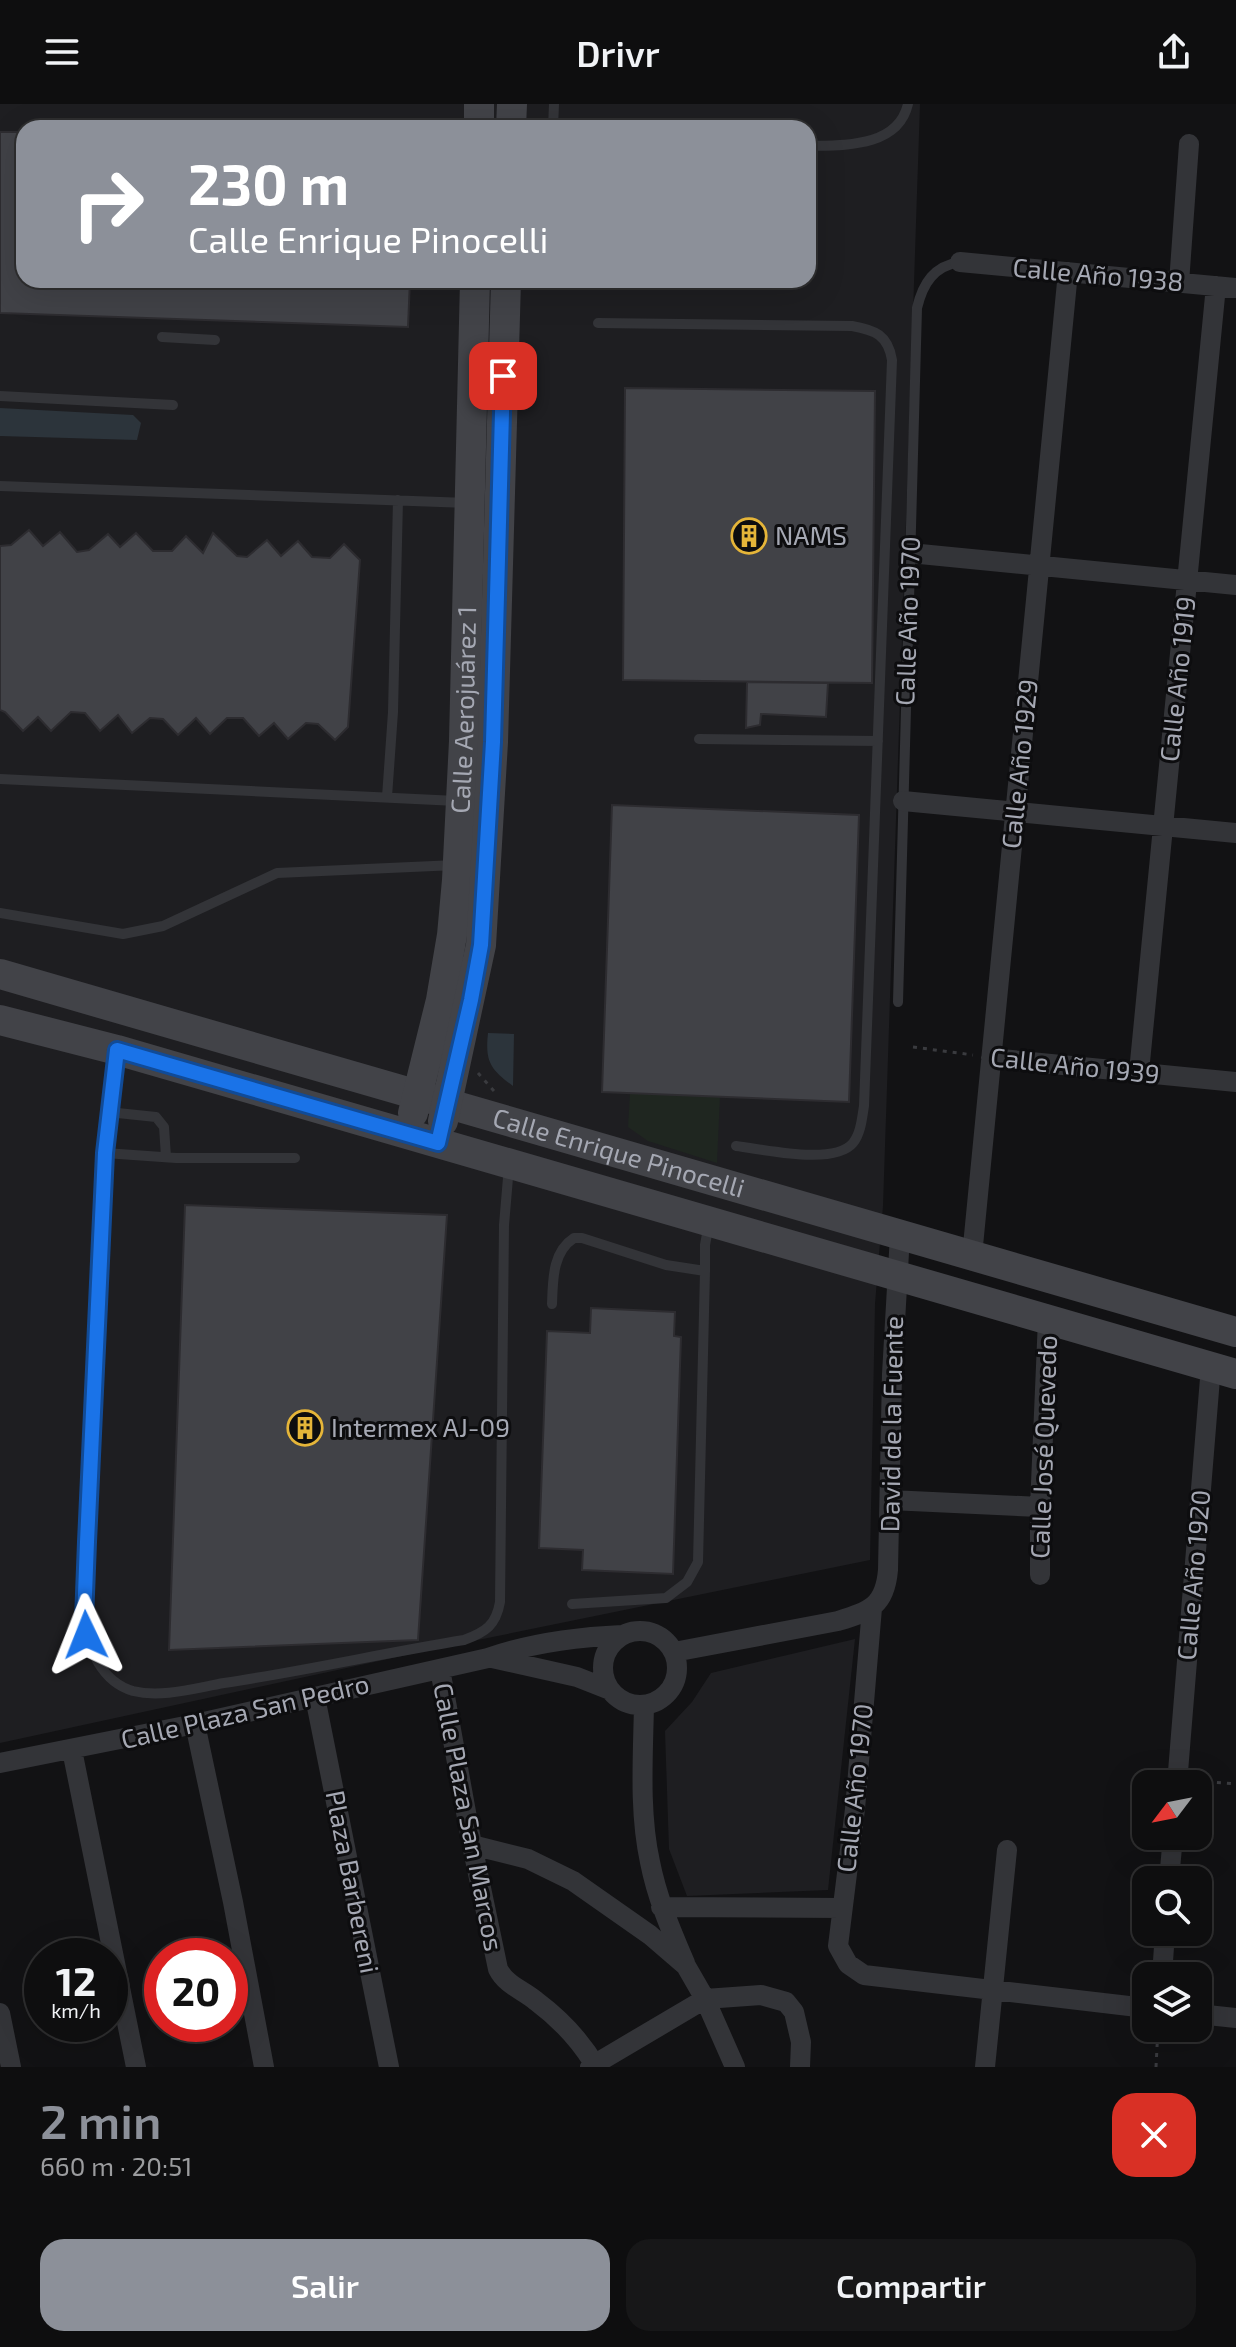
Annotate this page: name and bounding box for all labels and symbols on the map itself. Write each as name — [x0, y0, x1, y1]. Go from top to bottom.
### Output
street label: Calle Año 1938 — [1012, 251, 1185, 296]
pin — [469, 342, 537, 410]
building icon: NAMS — [730, 517, 768, 555]
place label: NAMS — [775, 519, 847, 550]
street label: Calle Año 1970 — [888, 536, 925, 706]
street label: Calle Año 1919 — [1152, 595, 1201, 763]
street label: Calle Aerojuárez 1 — [443, 605, 481, 814]
street label: Calle Año 1929 — [994, 678, 1043, 850]
street label: Calle Año 1939 — [989, 1040, 1161, 1089]
street label: Calle Enrique Pinocelli — [490, 1101, 748, 1203]
street label: David de la Fuente — [873, 1316, 908, 1532]
street label: Calle José Quevedo — [1023, 1335, 1062, 1559]
building icon: Intermex AJ-09 — [286, 1409, 324, 1447]
place label: Intermex AJ-09 — [331, 1411, 510, 1442]
street label: Calle Año 1920 — [1170, 1488, 1215, 1661]
position arrow — [44, 1593, 128, 1677]
street label: Calle Plaza San Pedro — [118, 1667, 372, 1754]
street label: Calle Plaza San Marcos — [428, 1680, 511, 1953]
street label: Calle Año 1970 — [829, 1702, 878, 1874]
north arrow — [1132, 1770, 1212, 1850]
street label: Plaza Barbereni — [321, 1788, 386, 1976]
speed limit sign: 20 — [144, 1938, 248, 2042]

